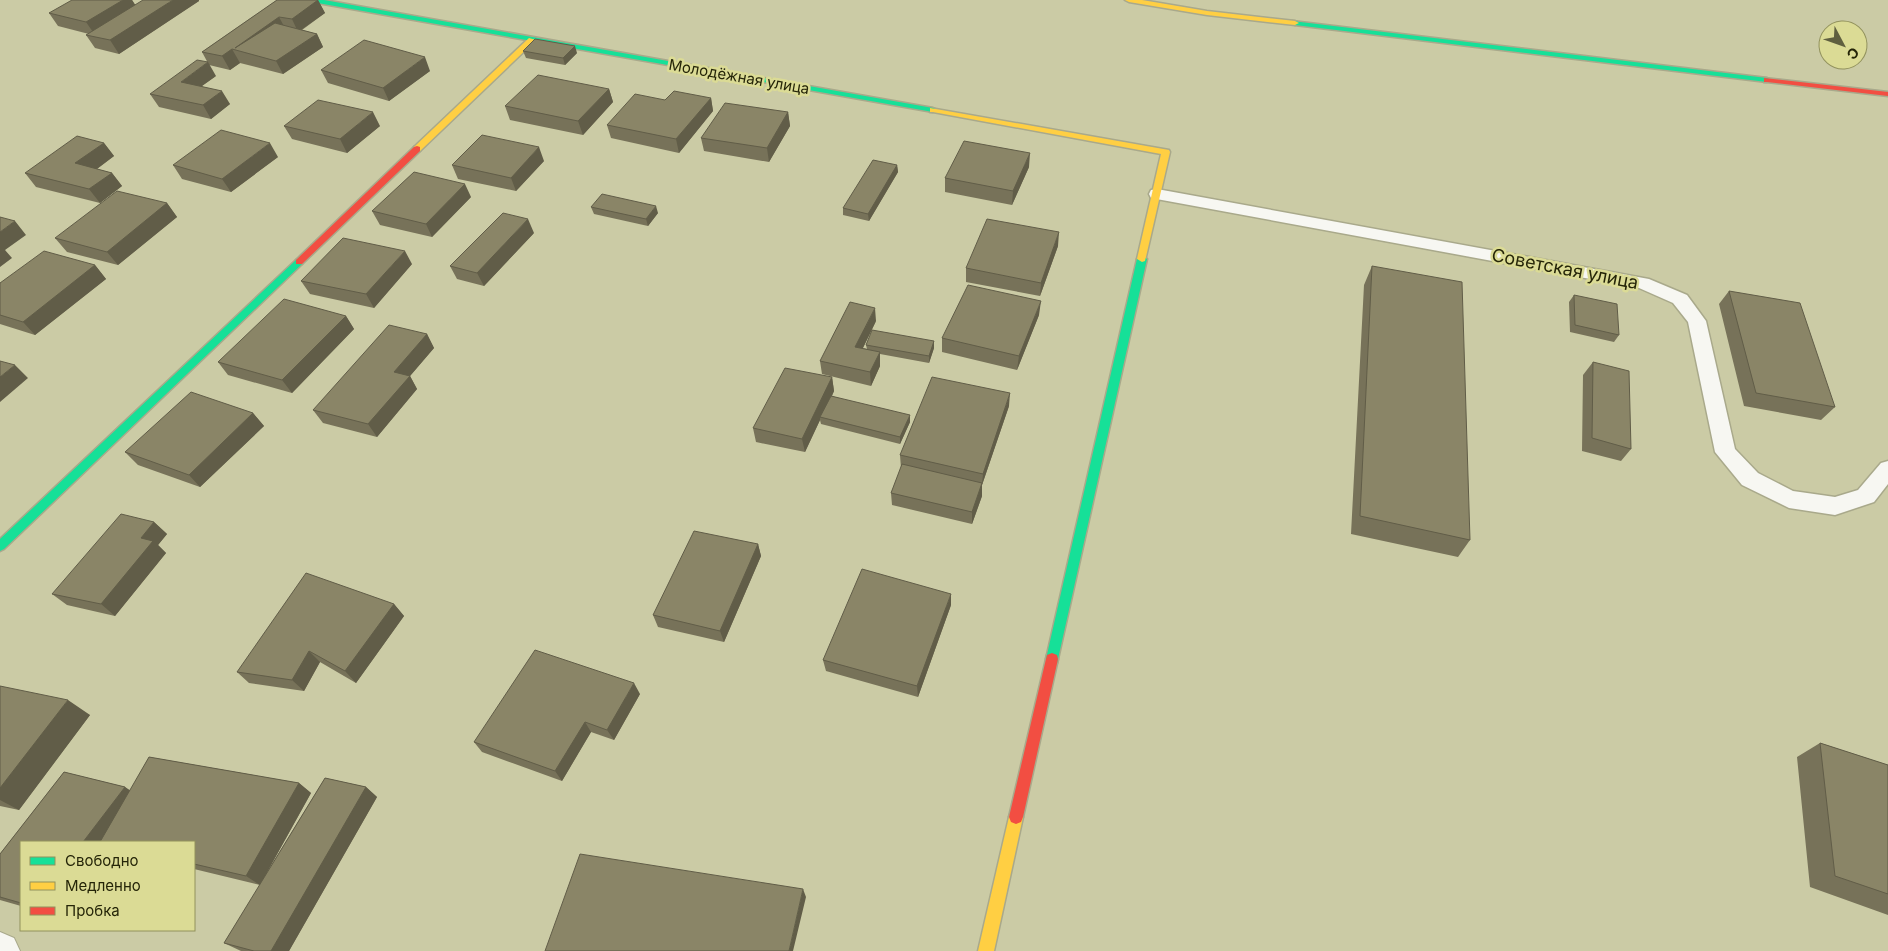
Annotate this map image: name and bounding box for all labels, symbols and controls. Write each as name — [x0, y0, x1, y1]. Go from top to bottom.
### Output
north arrow — [1818, 20, 1868, 70]
text: С — [1843, 44, 1863, 63]
street label: Молодёжная улица — [667, 55, 811, 98]
street label: Советская улица — [1490, 244, 1640, 293]
legend — [20, 841, 195, 931]
text: Свободно — [65, 851, 139, 870]
text: Медленно — [65, 876, 141, 895]
text: Пробка — [65, 901, 120, 920]

